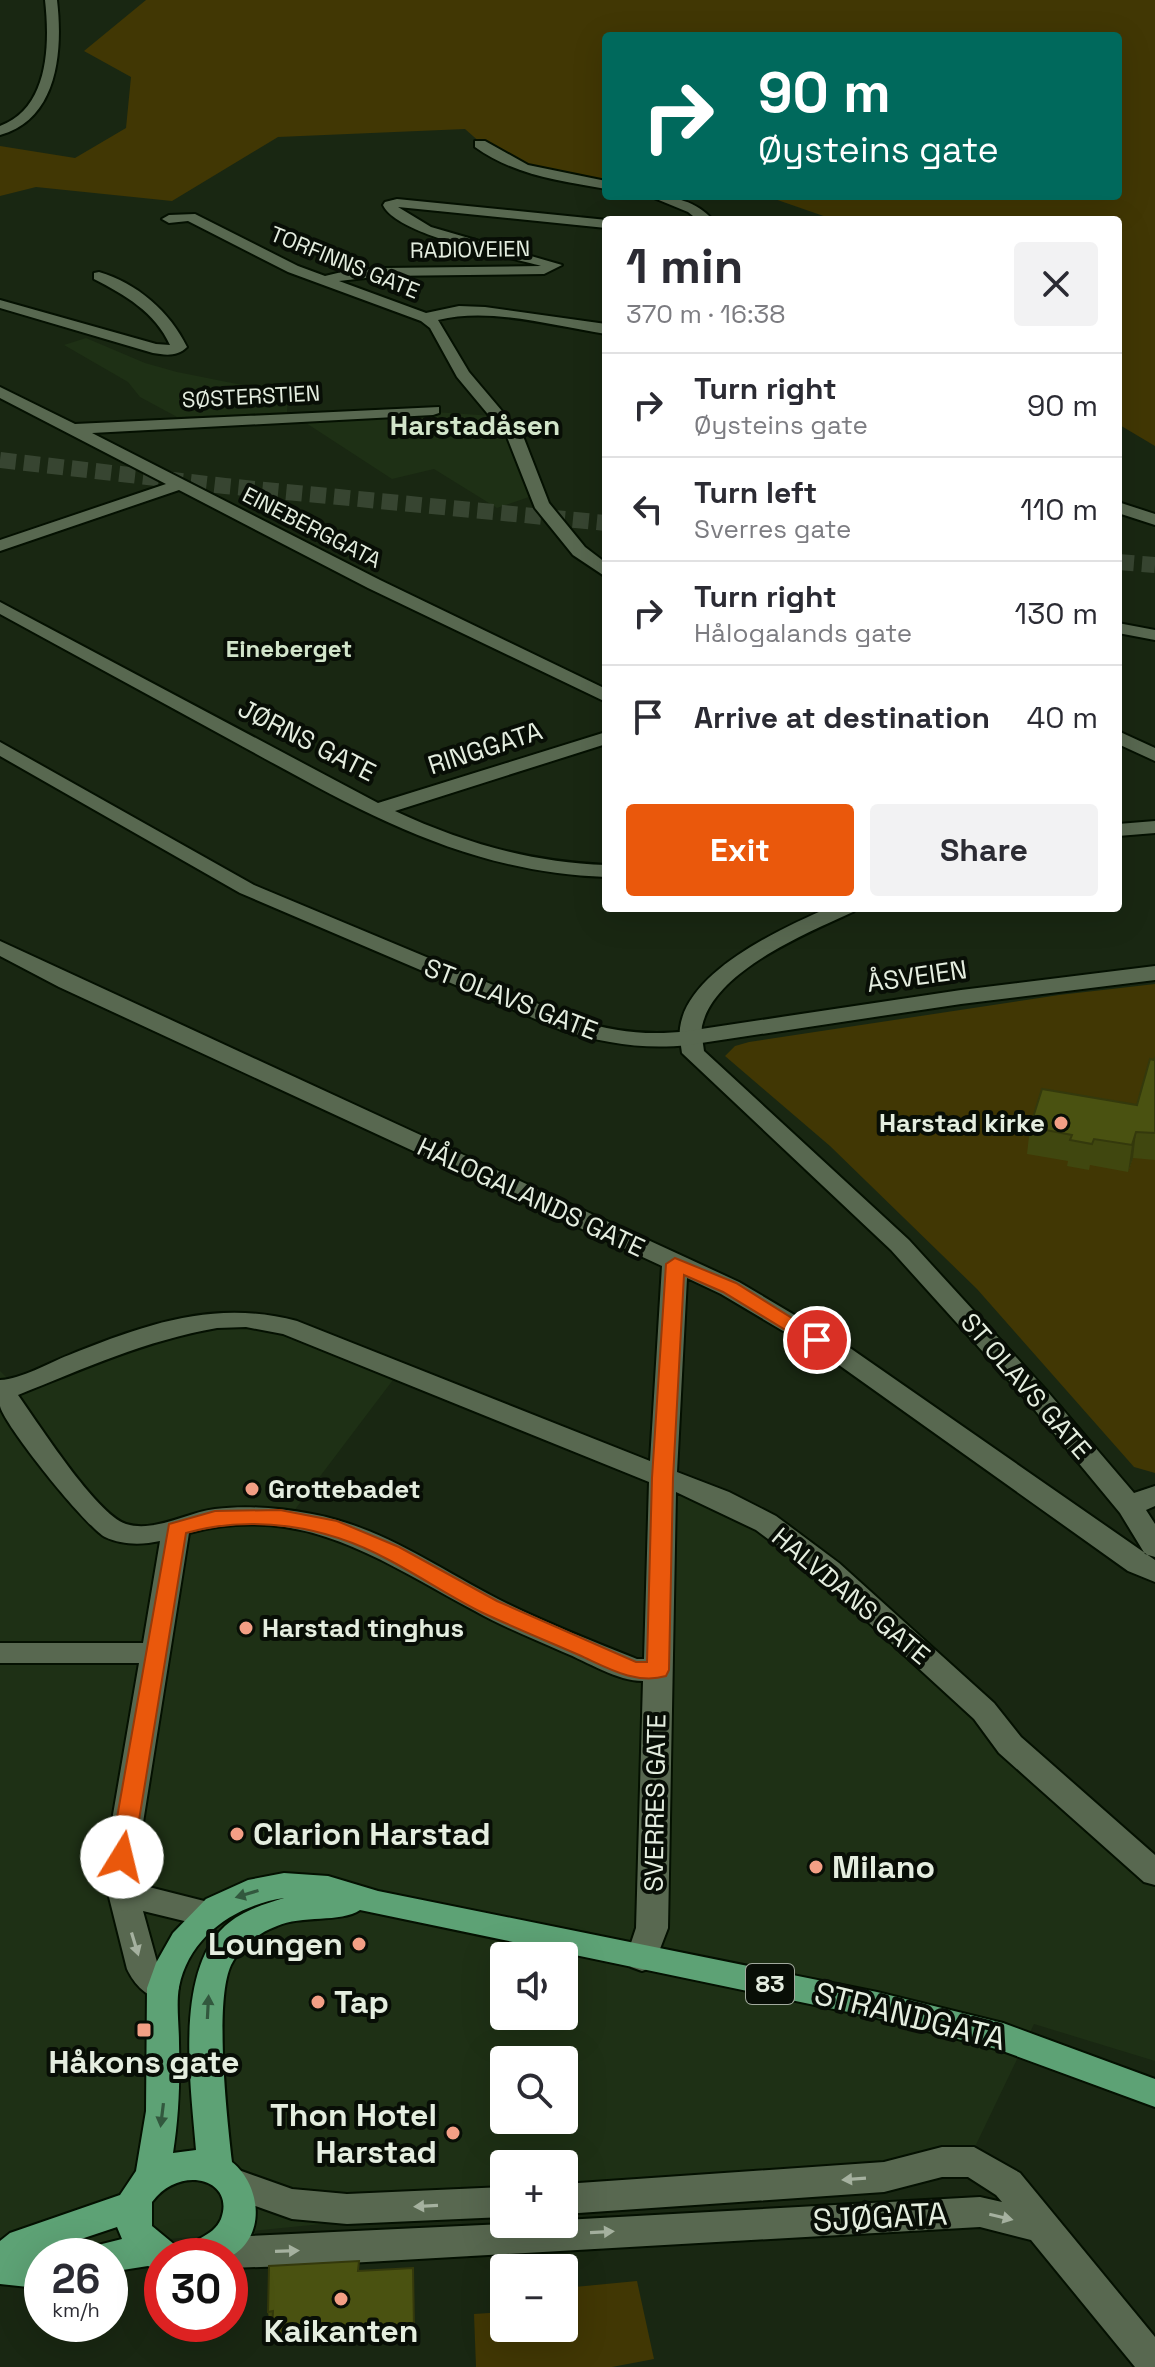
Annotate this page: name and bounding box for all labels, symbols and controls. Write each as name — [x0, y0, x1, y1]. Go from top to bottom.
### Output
text: 90 m — [758, 57, 891, 128]
icon: right — [626, 64, 730, 168]
text: Øysteins gate — [758, 127, 999, 173]
street label: TORFINNS GATE — [266, 219, 424, 305]
street label: RADIOVEIEN — [410, 234, 530, 264]
text: 1 min — [626, 236, 743, 297]
button: close — [1014, 242, 1098, 326]
text: 370 m · 16:38 — [626, 297, 785, 331]
text: Turn right — [694, 369, 837, 408]
street label: SØSTERSTIEN — [181, 378, 321, 414]
icon: right — [626, 383, 670, 427]
text: 90 m — [1027, 386, 1098, 425]
district label: Harstadåsen — [390, 407, 560, 443]
text: Øysteins gate — [694, 408, 868, 442]
text: Turn left — [694, 473, 817, 512]
street label: EINEBERGGATA — [238, 480, 386, 574]
icon: left — [626, 487, 670, 531]
text: 110 m — [1020, 490, 1098, 529]
text: Sverres gate — [694, 512, 851, 546]
text: Turn right — [694, 577, 837, 616]
icon: right — [626, 591, 670, 635]
text: 130 m — [1015, 594, 1098, 633]
text: Hålogalands gate — [694, 616, 912, 650]
district label: Eineberget — [226, 633, 352, 664]
street label: JØRNS GATE — [232, 691, 382, 789]
icon: arrive — [626, 695, 670, 739]
text: Arrive at destination — [694, 698, 990, 737]
text: 40 m — [1027, 698, 1098, 737]
street label: RINGGATA — [423, 714, 547, 782]
button: Exit — [626, 804, 854, 896]
button: Share — [870, 804, 1098, 896]
street label: ST OLAVS GATE — [419, 950, 603, 1048]
street label: ÅSVEIEN — [865, 952, 969, 1000]
place label: Harstad kirke — [879, 1106, 1045, 1140]
marker: Harstad kirke — [1052, 1114, 1070, 1132]
street label: HÅLOGALANDS GATE — [412, 1129, 650, 1265]
pin — [783, 1306, 851, 1374]
street label: ST OLAVS GATE — [953, 1306, 1099, 1466]
icon: arrive — [795, 1318, 839, 1362]
place label: Grottebadet — [268, 1472, 421, 1506]
marker: Grottebadet — [243, 1480, 261, 1498]
street label: HALVDANS GATE — [765, 1520, 937, 1672]
place label: Harstad tinghus — [262, 1611, 464, 1645]
marker: Harstad tinghus — [237, 1619, 255, 1637]
street label: SVERRES GATE — [636, 1714, 674, 1892]
place label: Clarion Harstad — [253, 1814, 491, 1854]
position arrow — [80, 1815, 164, 1899]
marker: Clarion Harstad — [228, 1825, 246, 1843]
place label: Milano — [832, 1847, 935, 1887]
marker: Milano — [807, 1858, 825, 1876]
one-way arrow — [234, 1888, 258, 1901]
place label: Loungen — [208, 1924, 343, 1964]
one-way arrow — [129, 1933, 142, 1957]
marker: Loungen — [350, 1935, 368, 1953]
map controls — [490, 1942, 578, 2342]
button: sound — [490, 1942, 578, 2030]
road number: 83 — [746, 1964, 794, 2004]
street label: STRANDGATA — [810, 1973, 1010, 2059]
place label: Tap — [334, 1982, 389, 2022]
marker: Tap — [309, 1993, 327, 2011]
one-way arrow — [202, 1994, 215, 2019]
marker: Håkons gate — [135, 2021, 153, 2039]
place label: Håkons gate — [48, 2042, 240, 2082]
button: search — [490, 2046, 578, 2134]
place label: Thon Hotel Harstad — [270, 2095, 437, 2172]
one-way arrow — [155, 2103, 168, 2128]
marker: Thon Hotel Harstad — [444, 2124, 462, 2142]
button: + — [490, 2150, 578, 2238]
one-way arrow — [841, 2173, 866, 2186]
street label: SJØGATA — [812, 2193, 948, 2241]
one-way arrow — [413, 2200, 438, 2213]
one-way arrow — [989, 2211, 1014, 2224]
one-way arrow — [590, 2225, 615, 2238]
speed limit sign: 30 — [144, 2238, 248, 2342]
one-way arrow — [275, 2244, 300, 2257]
text: 26 — [52, 2254, 100, 2305]
button: − — [490, 2254, 578, 2342]
marker: Kaikanten — [332, 2290, 350, 2308]
text: km/h — [52, 2297, 100, 2323]
place label: Kaikanten — [264, 2311, 418, 2351]

